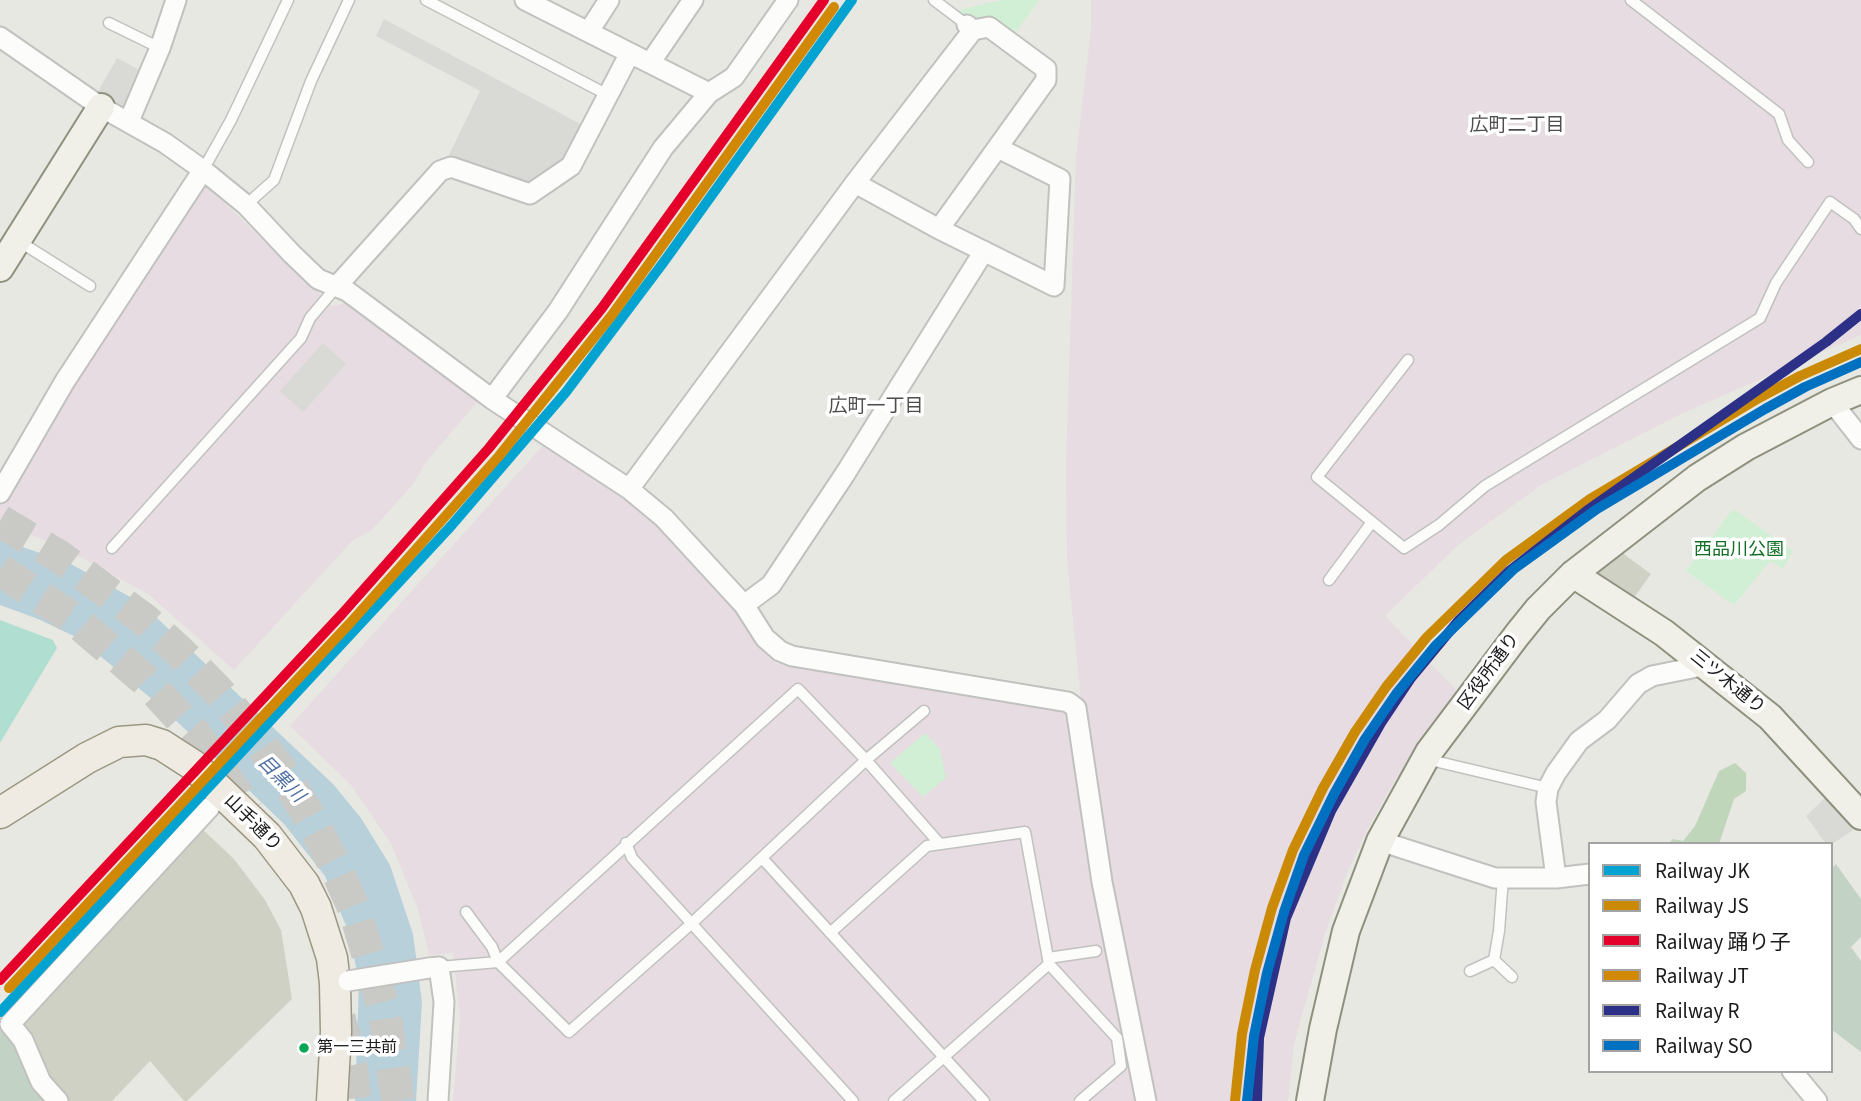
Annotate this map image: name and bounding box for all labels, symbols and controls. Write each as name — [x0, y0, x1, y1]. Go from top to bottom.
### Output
district label: 広町二丁目 — [1470, 116, 1564, 138]
district label: 広町一丁目 — [829, 397, 923, 419]
park label: 西品川公園 — [1694, 540, 1784, 562]
street label: 区役所通り — [1455, 629, 1525, 715]
street label: 三ツ木通り — [1685, 646, 1769, 720]
water label: 目黒川 — [252, 752, 308, 808]
street label: 山手通り — [219, 791, 285, 857]
legend — [1588, 842, 1833, 1073]
text: Railway JK — [1655, 856, 1750, 886]
text: Railway JS — [1655, 891, 1749, 921]
text: Railway 踊り子 — [1655, 927, 1790, 957]
text: Railway JT — [1655, 961, 1749, 991]
text: Railway R — [1655, 996, 1739, 1026]
text: Railway SO — [1655, 1031, 1753, 1061]
place label: 第一三共前 — [317, 1038, 397, 1058]
marker: 第一三共前 — [297, 1041, 311, 1055]

